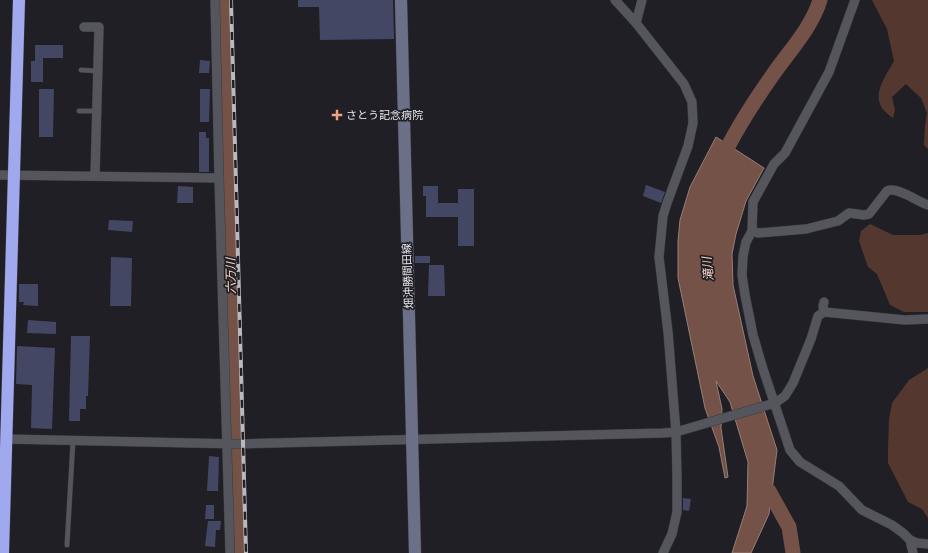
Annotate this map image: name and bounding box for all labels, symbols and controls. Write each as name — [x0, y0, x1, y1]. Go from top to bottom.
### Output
marker: さとう記念病院 — [331, 109, 343, 121]
place label: さとう記念病院 — [346, 109, 423, 122]
street label: 畑沖勝間田線 — [400, 243, 416, 309]
water label: 滝川 — [700, 254, 716, 282]
water label: 六万川 — [224, 256, 238, 294]

